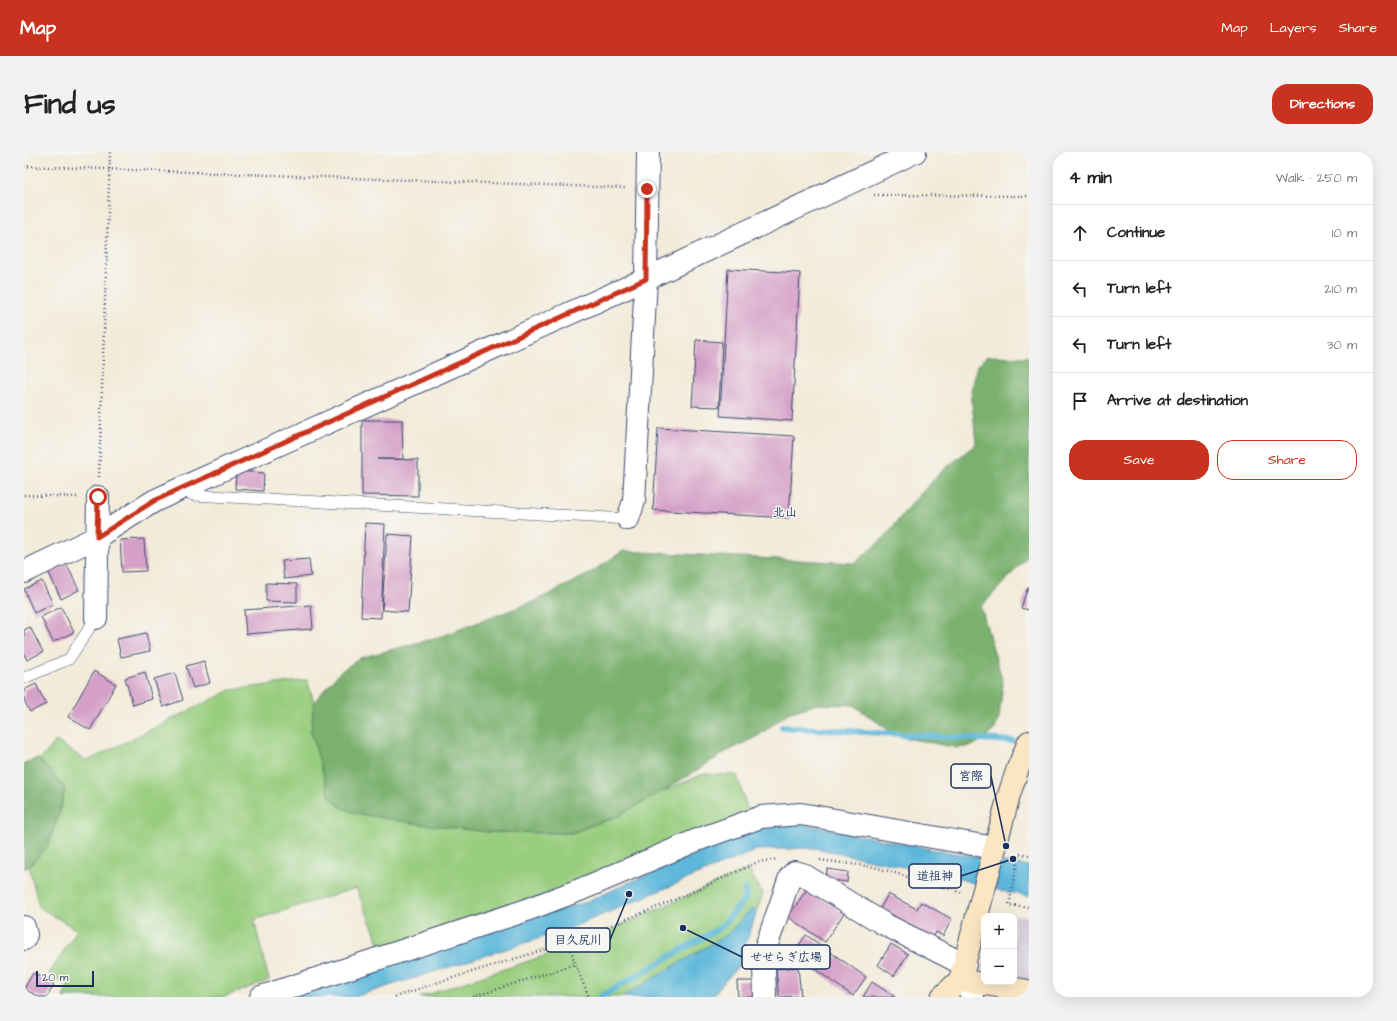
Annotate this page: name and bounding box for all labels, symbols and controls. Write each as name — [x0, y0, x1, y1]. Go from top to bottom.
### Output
text: Map — [20, 15, 56, 42]
text: Map — [1221, 18, 1248, 38]
text: Layers — [1270, 18, 1317, 38]
text: Share — [1339, 18, 1377, 38]
button: Directions — [1272, 84, 1373, 124]
text: Find us — [24, 85, 115, 124]
text: 4 min — [1069, 166, 1112, 190]
text: Walk · 250 m — [1276, 169, 1357, 187]
route end — [638, 180, 656, 198]
icon: ahead — [1069, 222, 1091, 244]
text: Continue — [1107, 222, 1165, 243]
text: 10 m — [1332, 224, 1357, 242]
icon: left — [1069, 278, 1091, 300]
text: Turn left — [1107, 278, 1171, 299]
text: 210 m — [1324, 280, 1357, 298]
icon: left — [1069, 334, 1091, 356]
text: Turn left — [1107, 334, 1171, 355]
text: 30 m — [1327, 336, 1357, 354]
icon: arrive — [1069, 390, 1091, 412]
text: Arrive at destination — [1107, 390, 1248, 411]
button: Save — [1069, 440, 1209, 480]
button: Share — [1217, 440, 1357, 480]
route start — [89, 488, 107, 506]
district label: 北山 — [773, 504, 797, 521]
callout: 宮際 — [951, 764, 991, 788]
text: 宮際 — [959, 768, 983, 785]
callout: 道祖神 — [909, 864, 961, 888]
text: 道祖神 — [917, 868, 953, 885]
map controls — [981, 913, 1017, 985]
button: + — [981, 913, 1017, 949]
callout: 目久尻川 — [546, 928, 610, 952]
text: 目久尻川 — [554, 932, 602, 949]
callout: せせらぎ広場 — [742, 945, 830, 969]
text: せせらぎ広場 — [750, 949, 822, 966]
button: − — [981, 949, 1017, 985]
scale bar — [36, 969, 94, 988]
text: 20 m — [42, 970, 68, 985]

